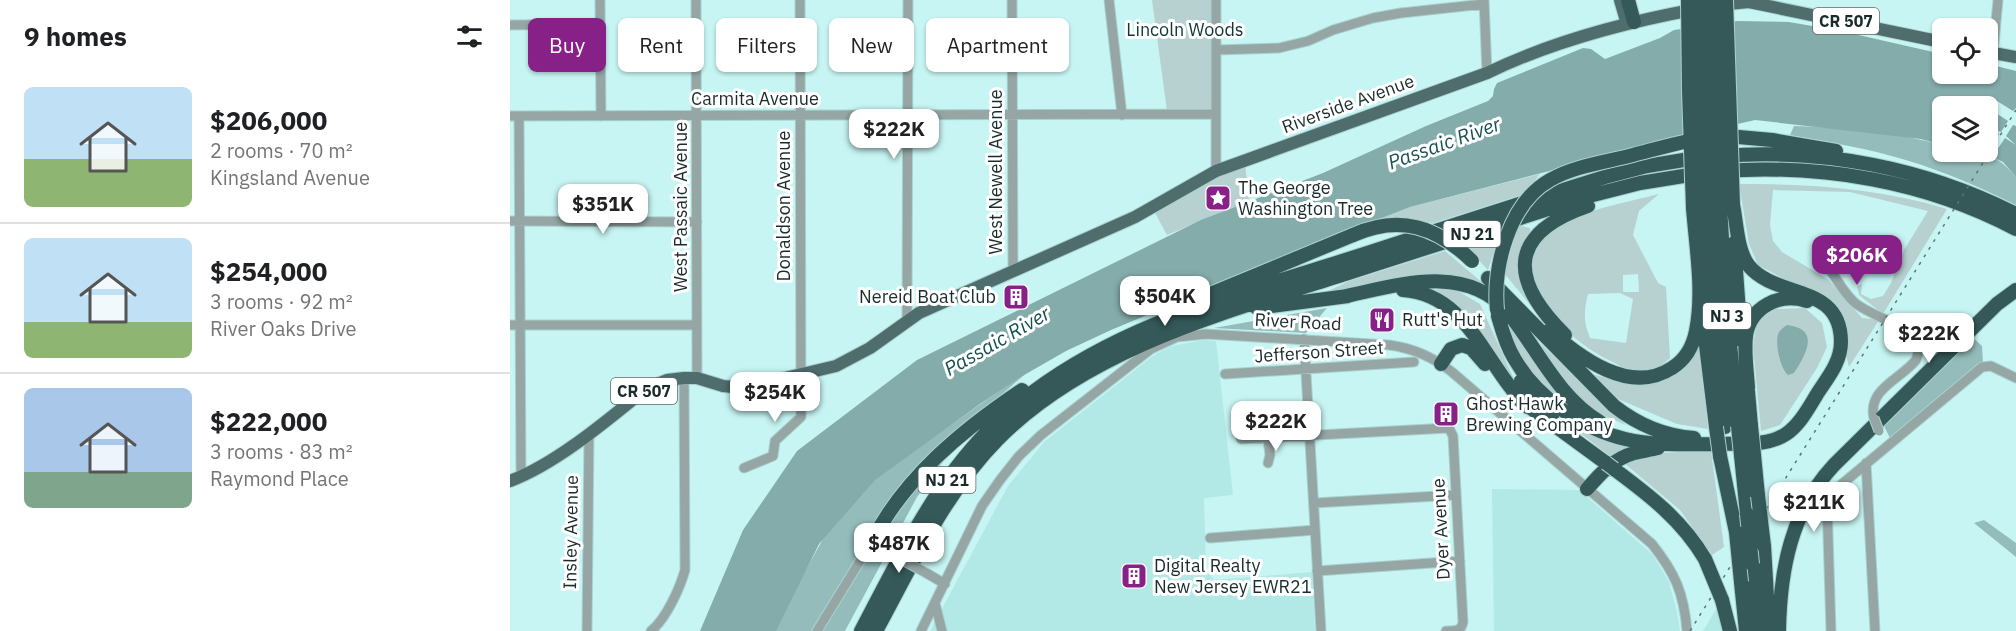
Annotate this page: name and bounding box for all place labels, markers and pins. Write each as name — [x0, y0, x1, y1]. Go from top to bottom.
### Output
pin: $222K — [852, 109, 936, 160]
place label: The George Washington Tree — [1238, 176, 1373, 220]
place icon: The George Washington Tree — [1203, 183, 1233, 213]
pin: $351K — [561, 184, 645, 235]
pin: $206K — [1815, 235, 1899, 286]
pin: $504K — [1123, 276, 1207, 327]
building icon: Nereid Boat Club — [1001, 282, 1031, 312]
place label: Nereid Boat Club — [859, 285, 996, 308]
restaurant icon: Rutt's Hut — [1367, 305, 1397, 335]
place label: Rutt's Hut — [1402, 308, 1483, 331]
pin: $222K — [1887, 313, 1971, 364]
pin: $254K — [733, 372, 817, 423]
place label: Ghost Hawk Brewing Company — [1466, 392, 1612, 436]
building icon: Ghost Hawk Brewing Company — [1431, 399, 1461, 429]
pin: $222K — [1234, 401, 1318, 452]
pin: $211K — [1772, 482, 1856, 533]
pin: $487K — [857, 523, 941, 574]
place label: Digital Realty New Jersey EWR21 — [1154, 554, 1312, 598]
building icon: Digital Realty New Jersey EWR21 — [1119, 561, 1149, 591]

